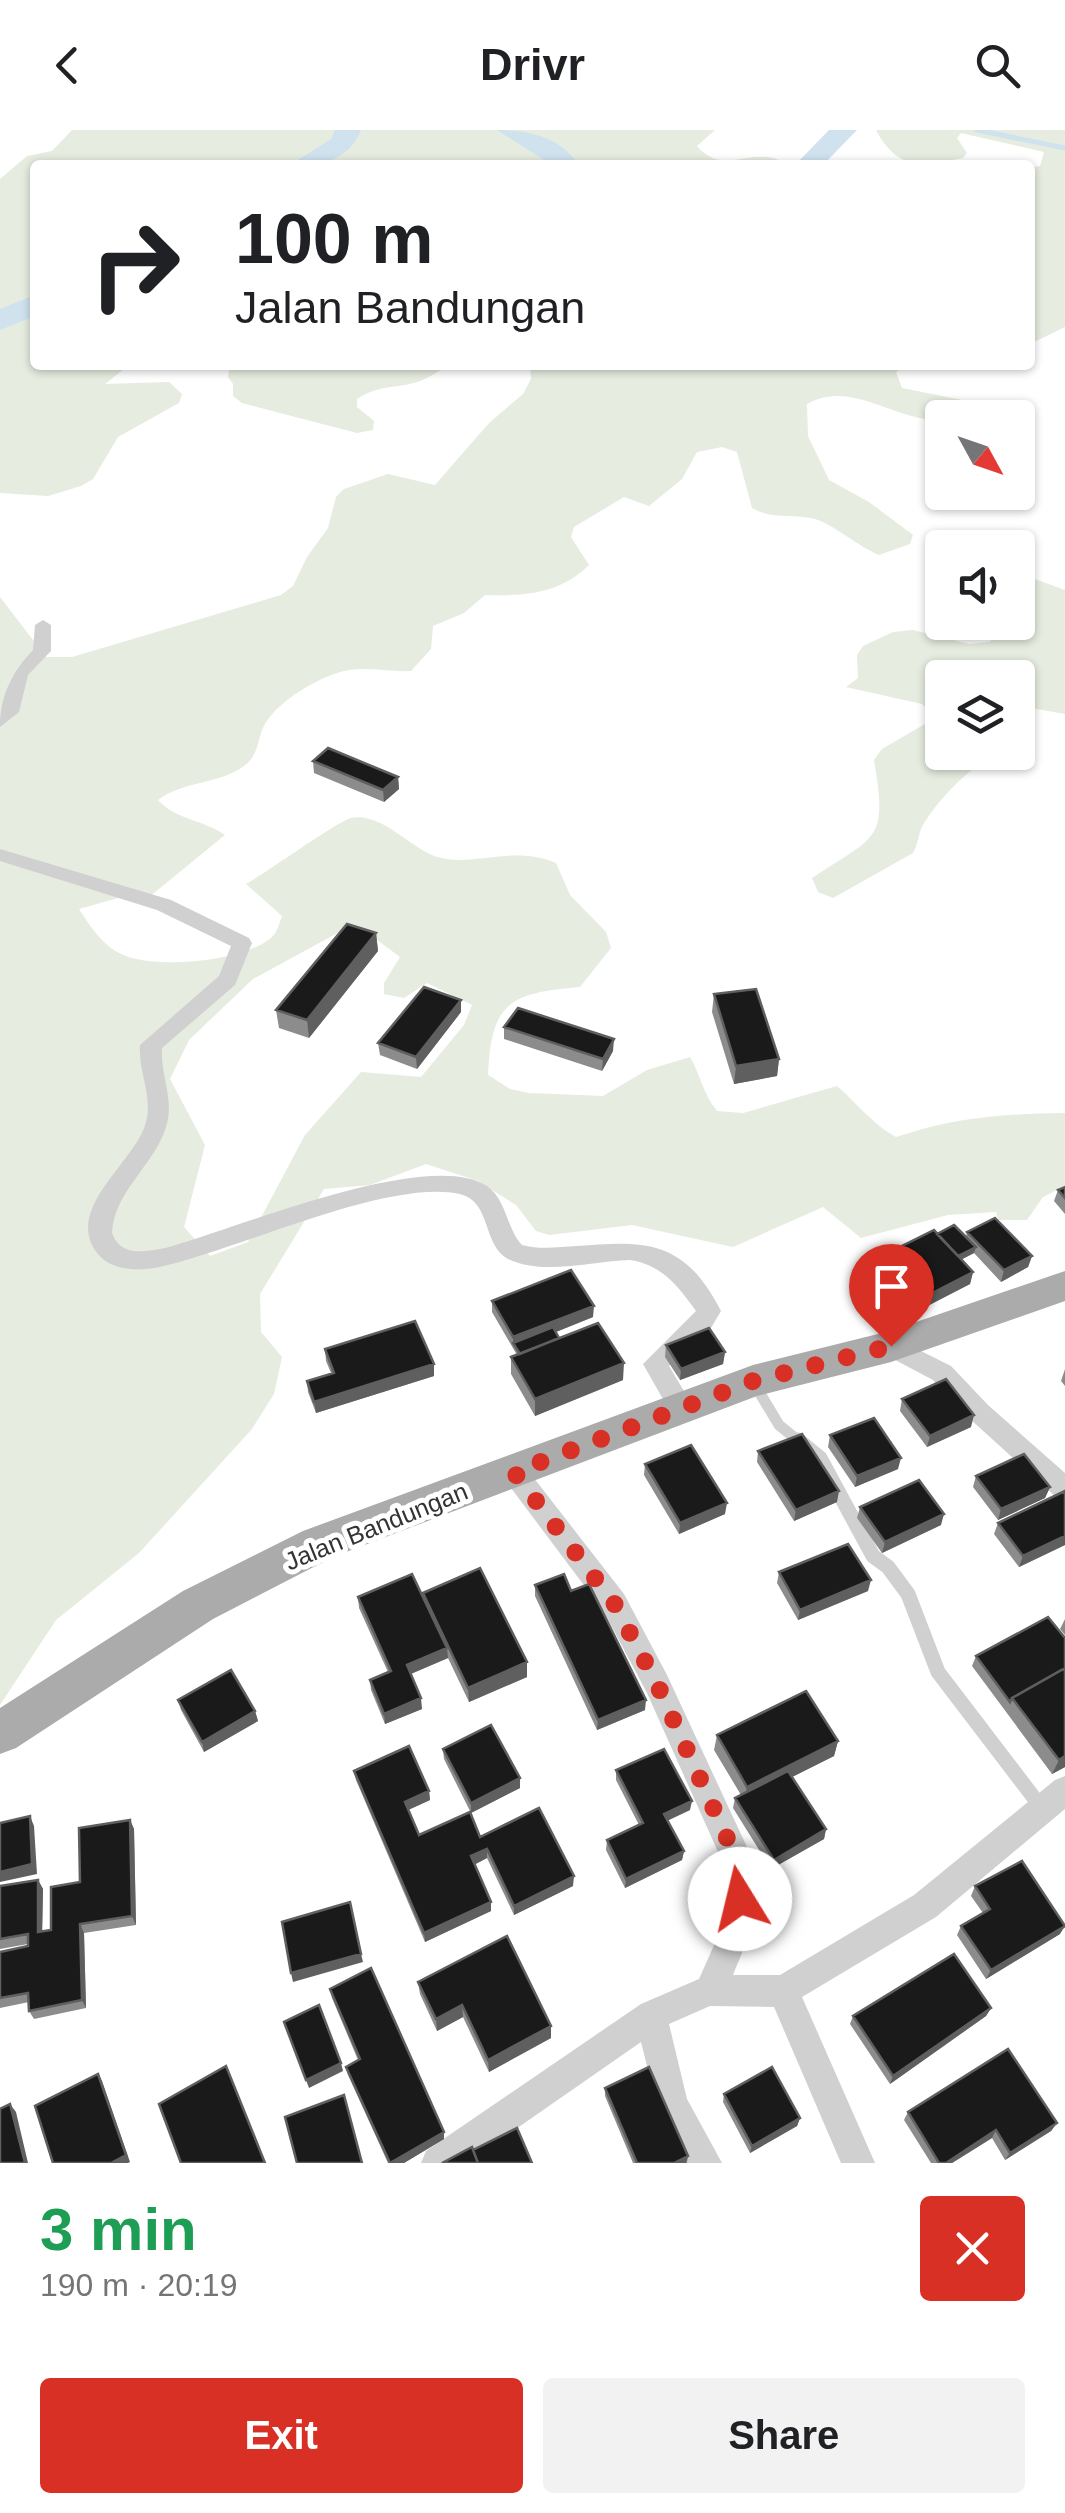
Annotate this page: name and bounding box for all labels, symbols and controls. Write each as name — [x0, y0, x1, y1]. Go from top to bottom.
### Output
icon: back — [40, 38, 95, 93]
icon: search — [970, 38, 1025, 93]
text: Drivr — [480, 39, 585, 90]
icon: right — [70, 200, 200, 330]
text: 100 m — [235, 200, 433, 278]
text: Jalan Bandungan — [235, 282, 585, 333]
north arrow — [925, 400, 1035, 510]
map controls — [925, 400, 1035, 770]
button: sound — [925, 530, 1035, 640]
button: layers — [925, 660, 1035, 770]
pin — [849, 1244, 934, 1347]
icon: arrive — [864, 1259, 919, 1314]
street label: Jalan Bandungan — [281, 1477, 471, 1575]
position arrow — [688, 1847, 792, 1951]
text: 3 min — [40, 2196, 197, 2263]
button: close — [920, 2196, 1025, 2301]
text: 190 m · 20:19 — [40, 2267, 237, 2303]
button: Exit — [40, 2378, 523, 2493]
button: Share — [543, 2378, 1025, 2493]

